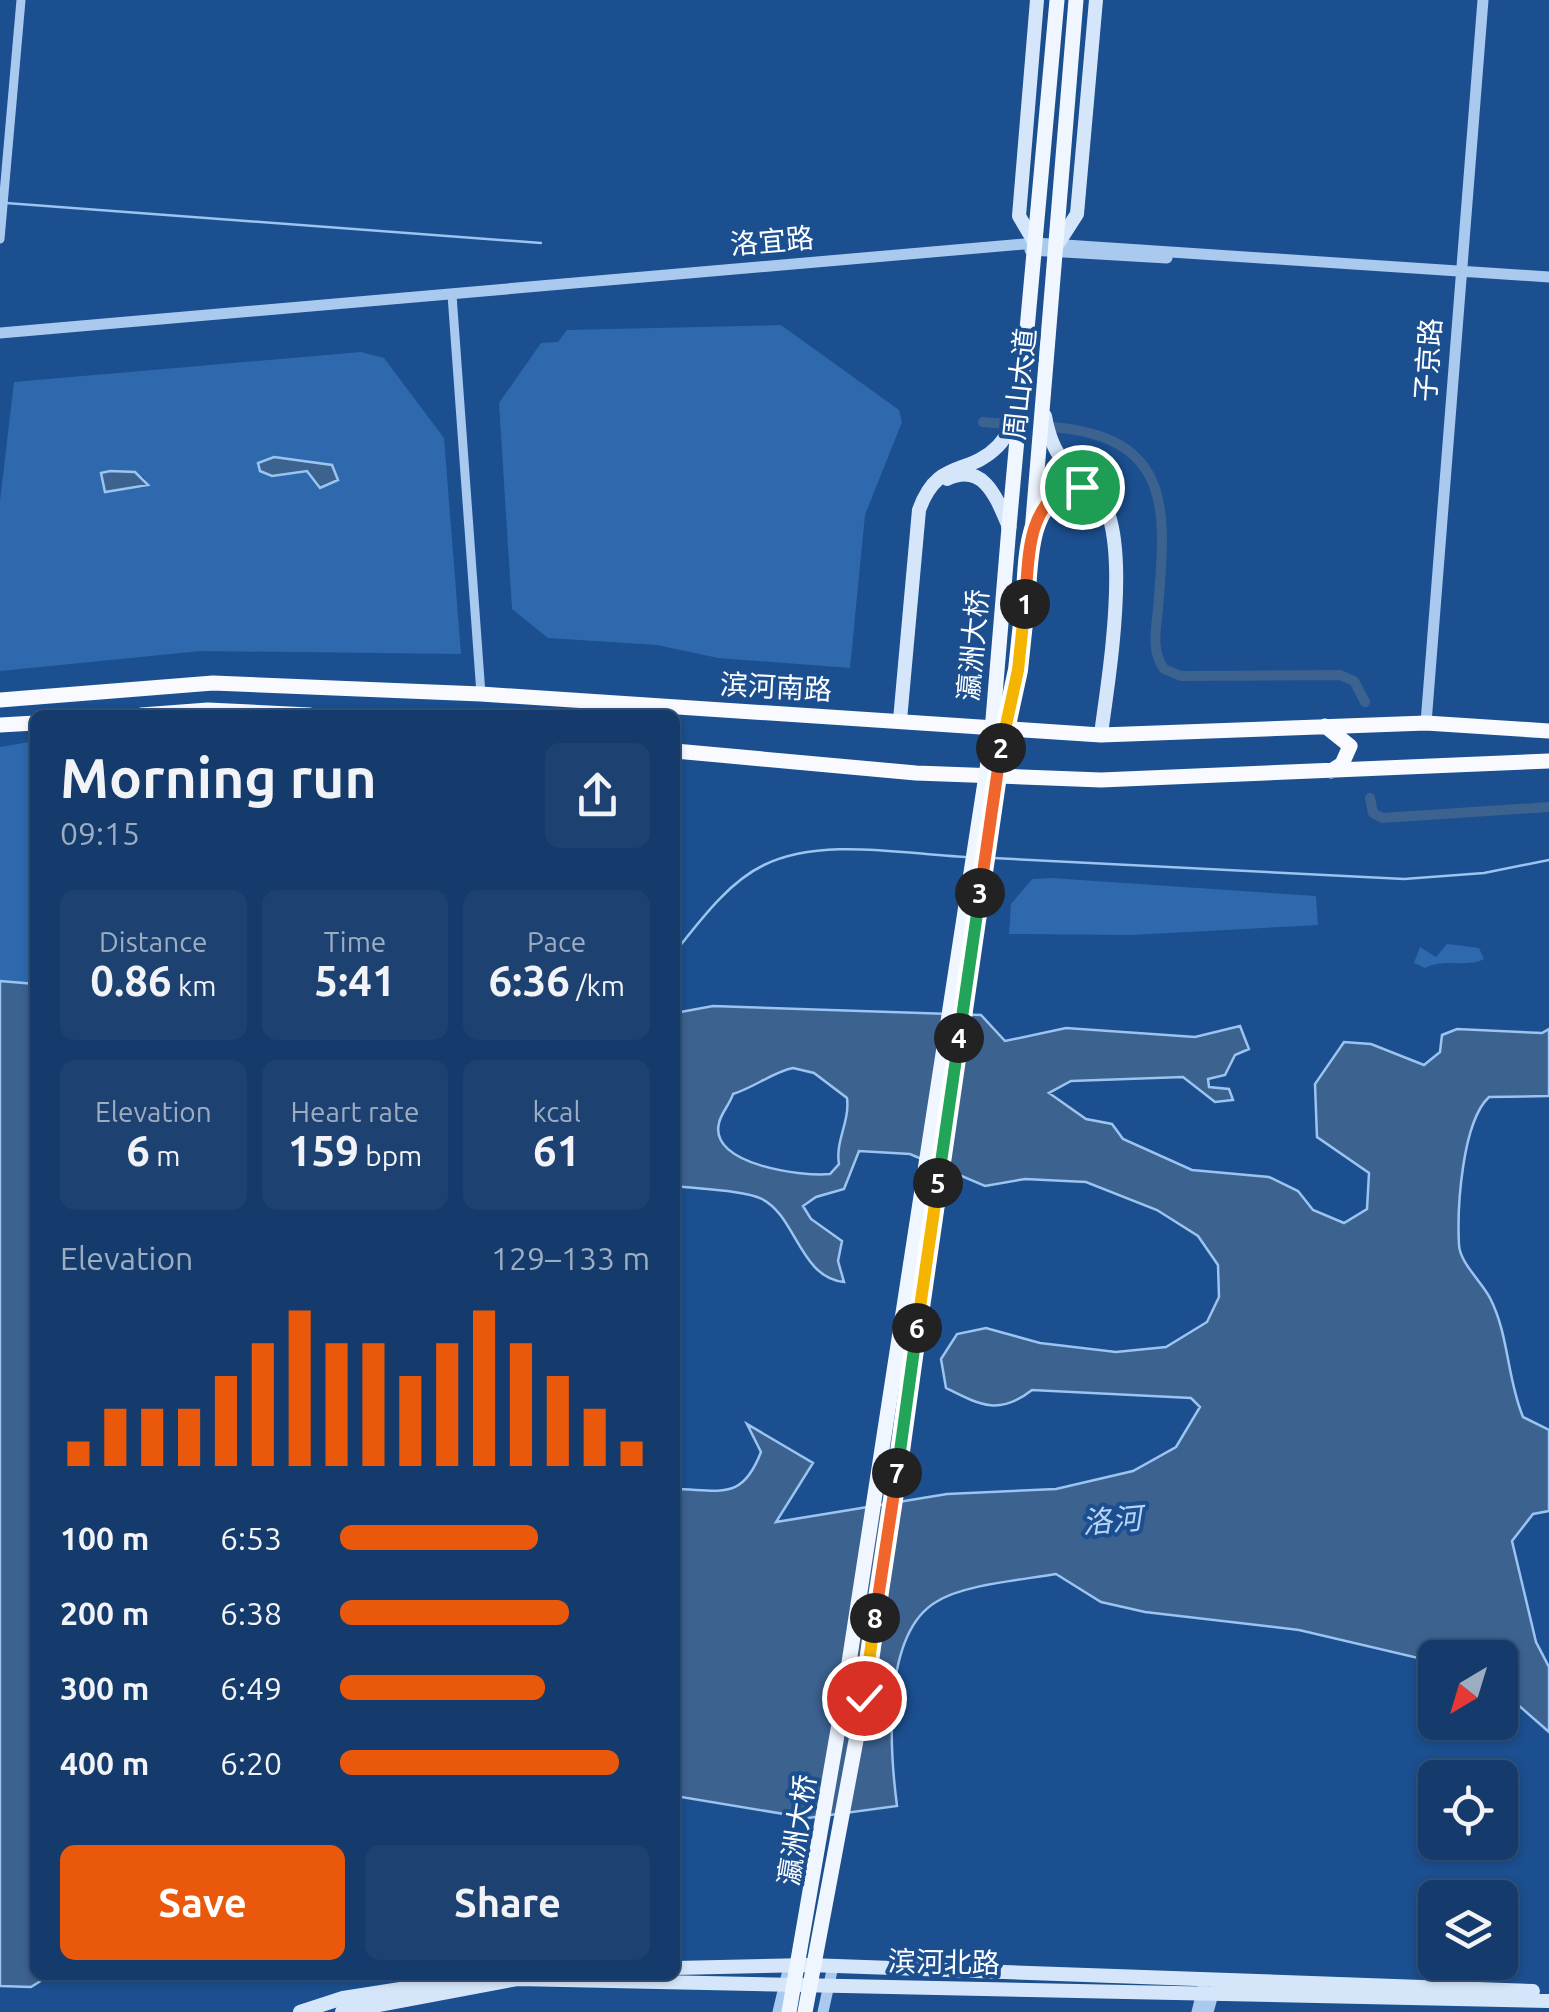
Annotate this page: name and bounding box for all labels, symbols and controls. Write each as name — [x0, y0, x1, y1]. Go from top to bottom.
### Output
street label: 洛宜路 — [729, 221, 815, 260]
street label: 子京路 — [1409, 317, 1446, 403]
street label: 周山大道 — [998, 327, 1041, 441]
pin — [1040, 445, 1125, 530]
icon: arrive — [1055, 460, 1110, 515]
pin: 1 — [1000, 579, 1050, 629]
street label: 瀛洲大桥 — [952, 588, 993, 702]
text: 1 — [1017, 588, 1033, 619]
street label: 滨河南路 — [719, 668, 833, 705]
pin: 2 — [976, 723, 1026, 773]
text: 2 — [993, 732, 1009, 763]
button: share — [545, 743, 650, 848]
text: Morning run — [60, 747, 377, 808]
text: 09:15 — [60, 815, 140, 851]
pin: 3 — [955, 868, 1005, 918]
text: 3 — [972, 877, 988, 908]
text: Distance — [99, 926, 208, 957]
text: Time — [324, 926, 386, 957]
text: Pace — [527, 926, 586, 957]
text: 0.86 — [90, 957, 172, 1004]
text: 5:41 — [314, 957, 396, 1004]
text: 6:36 — [488, 957, 570, 1004]
text: km — [172, 970, 216, 1001]
text: /km — [570, 970, 625, 1001]
pin: 4 — [934, 1013, 984, 1063]
text: 4 — [951, 1022, 967, 1053]
text: Elevation — [95, 1096, 212, 1127]
text: Heart rate — [291, 1096, 419, 1127]
text: kcal — [532, 1096, 581, 1127]
text: 6 — [126, 1127, 150, 1174]
text: 159 — [288, 1127, 359, 1174]
text: 61 — [533, 1127, 580, 1174]
text: m — [150, 1140, 180, 1171]
text: bpm — [359, 1140, 422, 1171]
pin: 5 — [913, 1158, 963, 1208]
text: 5 — [930, 1167, 946, 1198]
text: Elevation — [60, 1240, 193, 1276]
text: 129–133 m — [491, 1240, 650, 1276]
pin: 6 — [892, 1303, 942, 1353]
text: 6 — [909, 1312, 925, 1343]
pin: 7 — [872, 1448, 922, 1498]
text: 7 — [889, 1457, 905, 1488]
water label: 洛河 — [1081, 1500, 1148, 1540]
text: 100 m — [60, 1520, 149, 1556]
text: 6:53 — [220, 1520, 282, 1556]
pin: 8 — [850, 1593, 900, 1643]
text: 200 m — [60, 1595, 149, 1631]
text: 6:38 — [220, 1595, 282, 1631]
text: 8 — [867, 1602, 883, 1633]
north arrow — [1418, 1640, 1518, 1740]
map controls — [1418, 1640, 1518, 1980]
pin — [822, 1656, 907, 1741]
text: 300 m — [60, 1670, 149, 1706]
text: 6:49 — [220, 1670, 282, 1706]
icon: check — [837, 1671, 892, 1726]
text: 400 m — [60, 1745, 149, 1781]
text: 6:20 — [220, 1745, 282, 1781]
button: locate — [1418, 1760, 1518, 1860]
street label: 瀛洲大桥 — [772, 1772, 821, 1888]
button: Save — [60, 1845, 345, 1960]
button: Share — [365, 1845, 650, 1960]
button: layers — [1418, 1880, 1518, 1980]
street label: 滨河北路 — [888, 1945, 1000, 1978]

